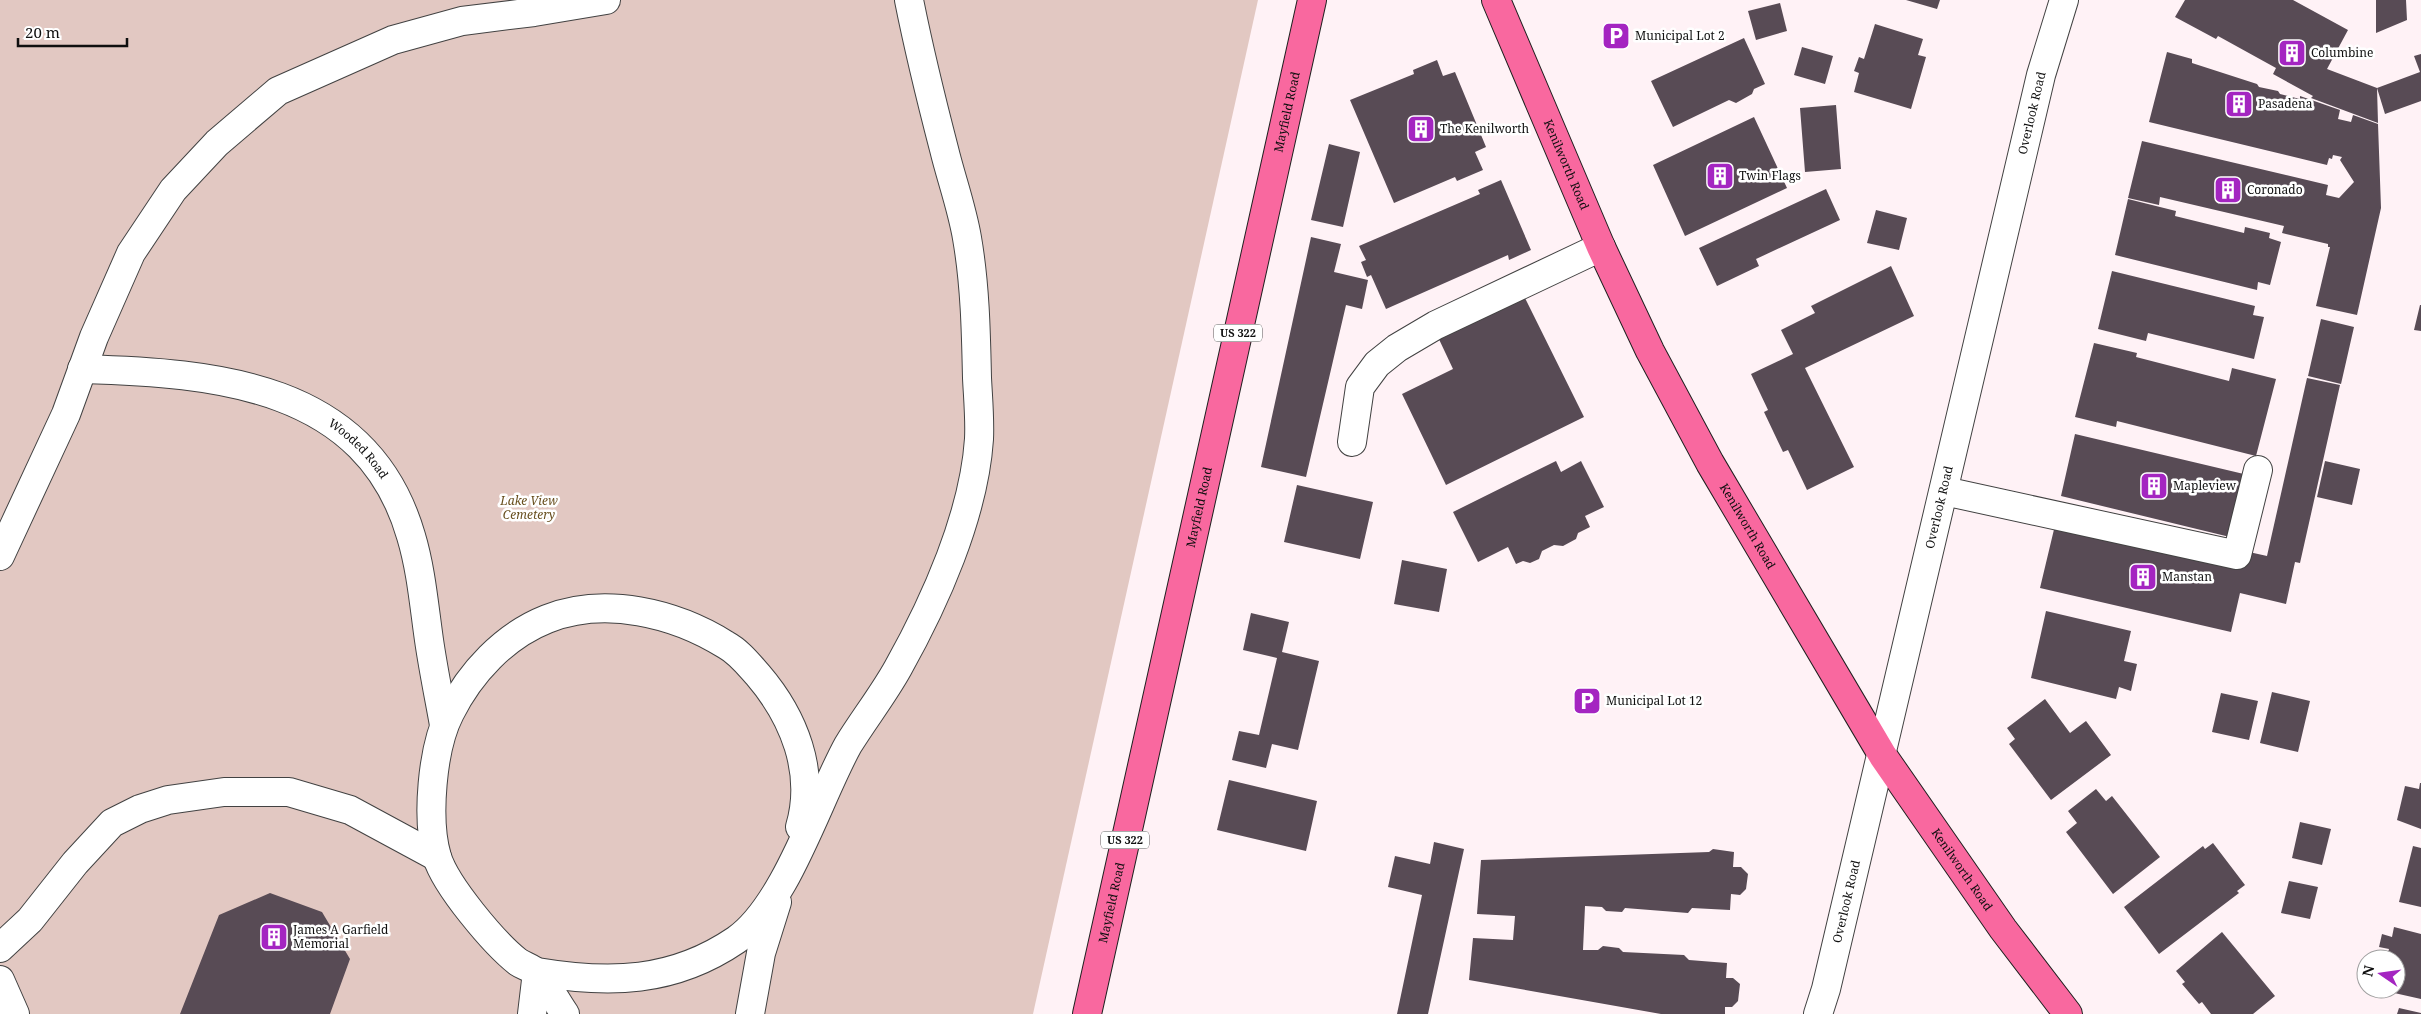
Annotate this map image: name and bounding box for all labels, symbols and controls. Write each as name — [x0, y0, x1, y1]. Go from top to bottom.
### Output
scale bar — [18, 15, 126, 47]
parking icon: Municipal Lot 2 — [1601, 21, 1631, 51]
text: 20 m — [25, 22, 60, 42]
place label: Municipal Lot 2 — [1635, 27, 1725, 44]
building icon: Columbine — [2277, 38, 2307, 68]
place label: Columbine — [2311, 44, 2373, 61]
street label: Mayfield Road — [1269, 69, 1304, 154]
street label: Overlook Road — [2014, 69, 2050, 156]
building icon: Pasadena — [2224, 89, 2254, 119]
place label: Pasadena — [2258, 95, 2313, 112]
building icon: The Kenilworth — [1406, 114, 1436, 144]
street label: Kenilworth Road — [1540, 117, 1593, 213]
place label: The Kenilworth — [1440, 120, 1530, 137]
building icon: Twin Flags — [1705, 161, 1735, 191]
place label: Twin Flags — [1739, 167, 1801, 184]
building icon: Coronado — [2213, 175, 2243, 205]
place label: Coronado — [2247, 181, 2303, 198]
road number: US 322 — [1214, 324, 1262, 342]
street label: Wooded Road — [325, 414, 393, 482]
street label: Overlook Road — [1921, 464, 1957, 550]
street label: Mayfield Road — [1182, 465, 1216, 549]
building icon: Mapleview — [2139, 471, 2169, 501]
place label: Mapleview — [2173, 477, 2237, 494]
street label: Kenilworth Road — [1716, 480, 1780, 573]
park label: Lake View Cemetery — [499, 492, 558, 523]
building icon: Manstan — [2128, 562, 2158, 592]
place label: Manstan — [2162, 568, 2212, 585]
parking icon: Municipal Lot 12 — [1572, 686, 1602, 716]
place label: Municipal Lot 12 — [1606, 692, 1702, 709]
street label: Kenilworth Road — [1928, 825, 1997, 915]
road number: US 322 — [1101, 832, 1149, 848]
street label: Overlook Road — [1828, 858, 1864, 945]
street label: Mayfield Road — [1094, 860, 1129, 945]
place label: James A Garfield Memorial — [292, 921, 389, 952]
building icon: James A Garfield Memorial — [259, 922, 289, 952]
north arrow — [2356, 949, 2406, 999]
text: N — [2357, 963, 2378, 978]

